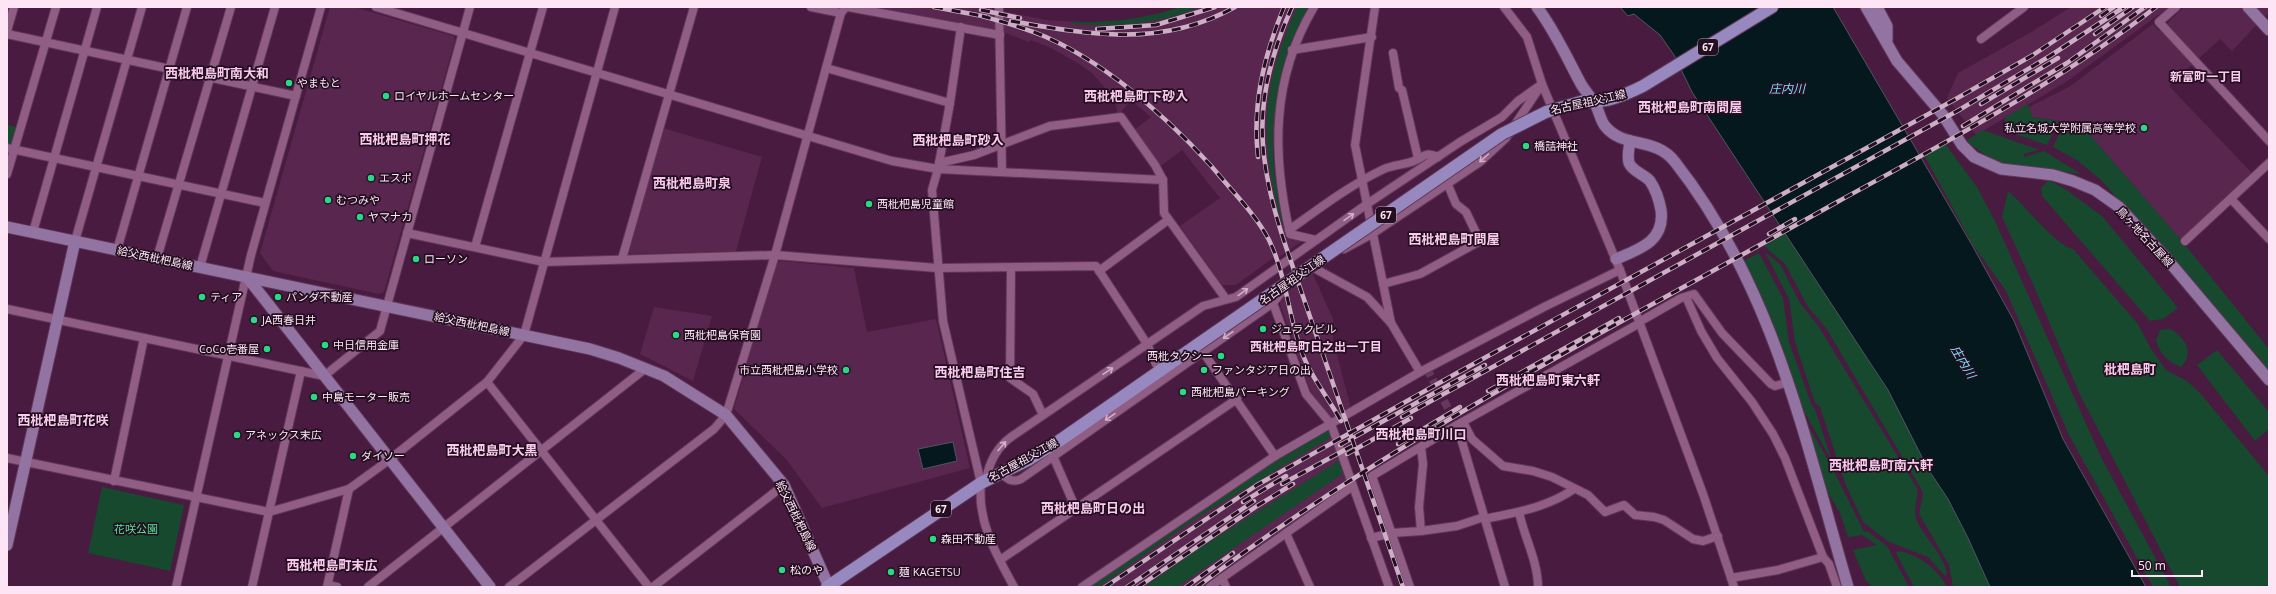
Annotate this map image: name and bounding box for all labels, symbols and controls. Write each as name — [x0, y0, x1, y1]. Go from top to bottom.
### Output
road number: 67 — [1698, 39, 1718, 55]
district label: 西枇杷島町南大和 — [165, 64, 269, 82]
district label: 新富町一丁目 — [2170, 68, 2242, 85]
place label: やまもと — [297, 75, 341, 90]
marker: やまもと — [284, 78, 294, 88]
water label: 庄内川 — [1769, 80, 1807, 97]
street label: 名古屋祖父江線 — [1549, 86, 1627, 117]
district label: 西枇杷島町下砂入 — [1084, 87, 1188, 105]
place label: ロイヤルホームセンター — [394, 88, 514, 103]
marker: ロイヤルホームセンター — [381, 91, 391, 101]
district label: 西枇杷島町南問屋 — [1638, 98, 1742, 116]
place label: 私立名城大学附属高等学校 — [2004, 120, 2136, 135]
marker: 私立名城大学附属高等学校 — [2139, 123, 2149, 133]
district label: 西枇杷島町押花 — [359, 130, 451, 148]
district label: 西枇杷島町砂入 — [912, 131, 1004, 149]
place label: 橋詰神社 — [1534, 138, 1578, 153]
marker: 橋詰神社 — [1521, 141, 1531, 151]
one-way arrow — [1479, 153, 1489, 162]
place label: エスポ — [379, 170, 412, 185]
marker: エスポ — [366, 173, 376, 183]
district label: 西枇杷島町泉 — [653, 174, 731, 192]
place label: むつみや — [336, 192, 380, 207]
marker: むつみや — [323, 195, 333, 205]
place label: 西枇杷島児童館 — [877, 196, 954, 211]
marker: 西枇杷島児童館 — [864, 199, 874, 209]
street label: 鳥ヶ地名古屋線 — [2114, 203, 2177, 270]
road number: 67 — [1376, 207, 1396, 223]
place label: ヤマナカ — [368, 209, 412, 224]
marker: ヤマナカ — [355, 212, 365, 222]
one-way arrow — [1343, 213, 1354, 221]
district label: 西枇杷島町問屋 — [1408, 230, 1500, 248]
street label: 給父西枇杷島線 — [116, 242, 194, 273]
place label: ローソン — [424, 251, 468, 266]
street label: 名古屋祖父江線 — [1256, 251, 1328, 308]
marker: ローソン — [411, 254, 421, 264]
one-way arrow — [1237, 288, 1248, 296]
place label: ティア — [210, 289, 242, 304]
place label: パンダ不動産 — [286, 289, 353, 304]
marker: ティア — [197, 292, 207, 302]
marker: パンダ不動産 — [273, 292, 283, 302]
street label: 給父西枇杷島線 — [433, 308, 511, 339]
place label: JA西春日井 — [261, 312, 316, 327]
marker: JA西春日井 — [249, 315, 259, 325]
place label: ジュラクビル — [1271, 321, 1336, 336]
marker: ジュラクビル — [1258, 324, 1268, 334]
place label: 西枇杷島保育園 — [684, 327, 761, 342]
marker: 西枇杷島保育園 — [671, 330, 681, 340]
one-way arrow — [1223, 331, 1234, 339]
place label: 中日信用金庫 — [333, 337, 399, 352]
district label: 西枇杷島町日之出一丁目 — [1250, 338, 1382, 355]
marker: 中日信用金庫 — [320, 340, 330, 350]
place label: CoCo壱番屋 — [199, 341, 259, 356]
water label: 庄内川 — [1947, 342, 1981, 383]
marker: CoCo壱番屋 — [262, 344, 272, 354]
place label: 西枇タクシー — [1147, 348, 1213, 363]
marker: 西枇タクシー — [1216, 351, 1226, 361]
district label: 枇杷島町 — [2104, 360, 2156, 378]
place label: 市立西枇杷島小学校 — [739, 362, 838, 377]
place label: ファンタジア日の出 — [1212, 362, 1311, 377]
district label: 西枇杷島町住吉 — [934, 363, 1026, 381]
marker: 市立西枇杷島小学校 — [841, 365, 851, 375]
marker: ファンタジア日の出 — [1199, 365, 1209, 375]
one-way arrow — [1102, 367, 1113, 375]
district label: 西枇杷島町東六軒 — [1496, 371, 1600, 389]
place label: 西枇杷島パーキング — [1191, 384, 1290, 399]
marker: 西枇杷島パーキング — [1178, 387, 1188, 397]
place label: 中島モーター販売 — [322, 389, 410, 404]
marker: 中島モーター販売 — [309, 392, 319, 402]
district label: 西枇杷島町花咲 — [17, 411, 109, 429]
one-way arrow — [1104, 413, 1115, 421]
district label: 西枇杷島町川口 — [1375, 425, 1467, 443]
place label: アネックス末広 — [245, 427, 322, 442]
marker: アネックス末広 — [232, 430, 242, 440]
street label: 名古屋祖父江線 — [985, 434, 1060, 485]
one-way arrow — [997, 440, 1006, 451]
district label: 西枇杷島町大黒 — [446, 441, 538, 459]
place label: ダイソー — [361, 448, 405, 463]
marker: ダイソー — [348, 451, 358, 461]
district label: 西枇杷島町南六軒 — [1829, 456, 1933, 474]
street label: 給父西枇杷島線 — [773, 478, 820, 554]
district label: 西枇杷島町日の出 — [1041, 499, 1145, 517]
road number: 67 — [931, 501, 951, 517]
park label: 花咲公園 — [114, 521, 158, 536]
place label: 森田不動産 — [941, 531, 996, 546]
marker: 森田不動産 — [928, 534, 938, 544]
scale bar — [2132, 552, 2202, 578]
district label: 西枇杷島町末広 — [286, 556, 378, 574]
text: 50 m — [2138, 557, 2166, 574]
place label: 松のや — [790, 562, 823, 577]
place label: 麺 KAGETSU — [899, 564, 961, 579]
marker: 松のや — [777, 565, 787, 575]
marker: 麺 KAGETSU — [886, 567, 896, 577]

